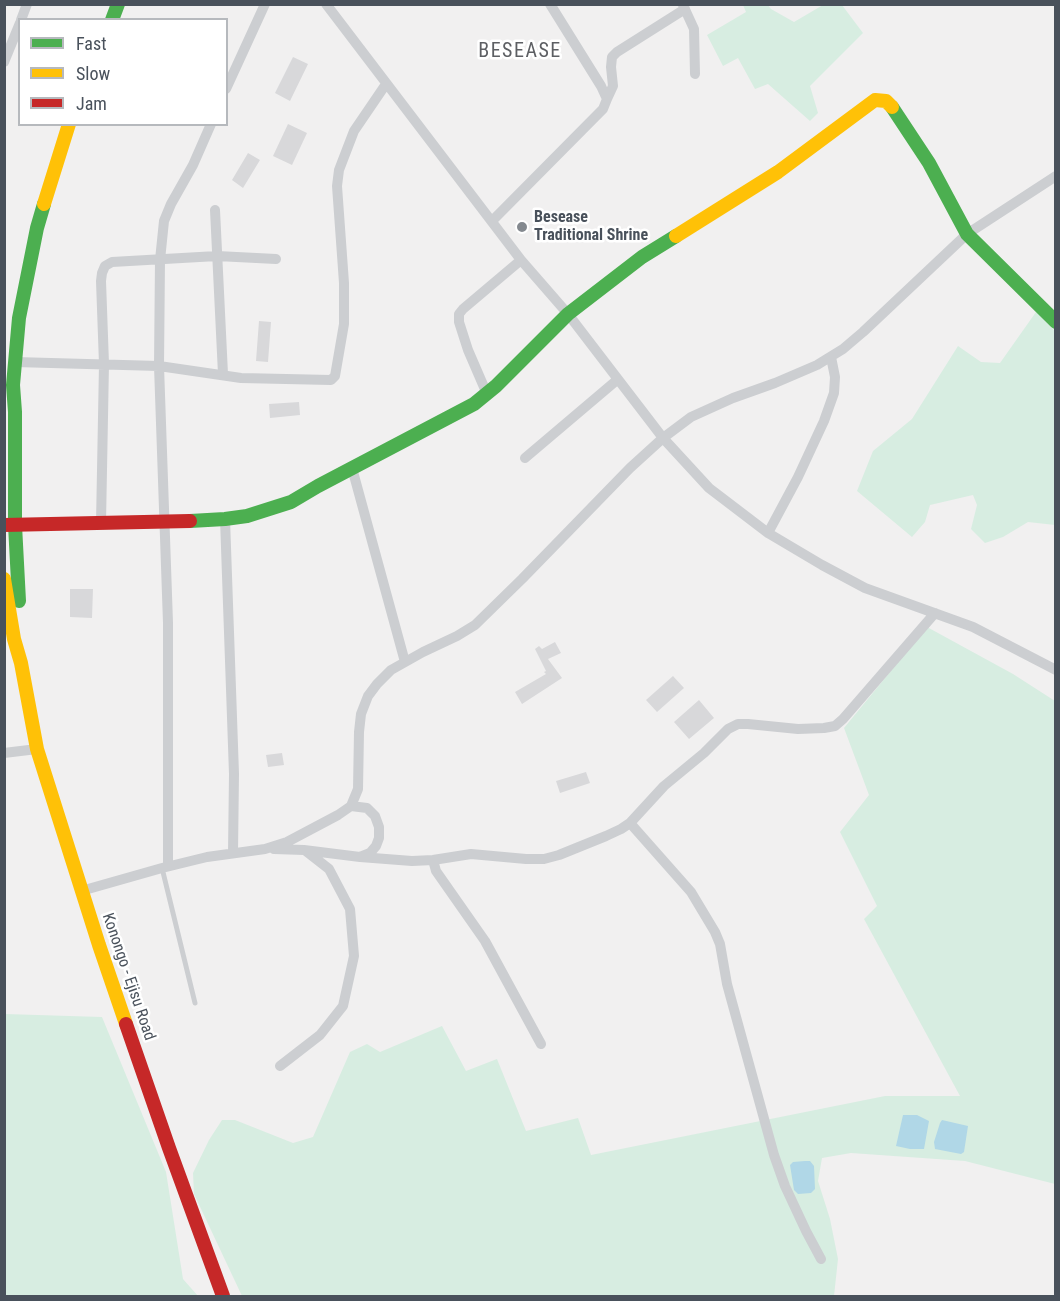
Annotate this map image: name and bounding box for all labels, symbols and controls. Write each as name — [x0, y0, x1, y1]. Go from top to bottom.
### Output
legend — [18, 18, 228, 126]
text: Fast — [76, 33, 107, 54]
district label: BESEASE — [478, 40, 562, 64]
text: Slow — [76, 63, 110, 84]
text: Jam — [76, 93, 107, 114]
place label: Besease Traditional Shrine — [534, 208, 648, 246]
marker: Besease Traditional Shrine — [515, 220, 529, 234]
street label: Konongo - Ejisu Road — [97, 911, 159, 1043]

